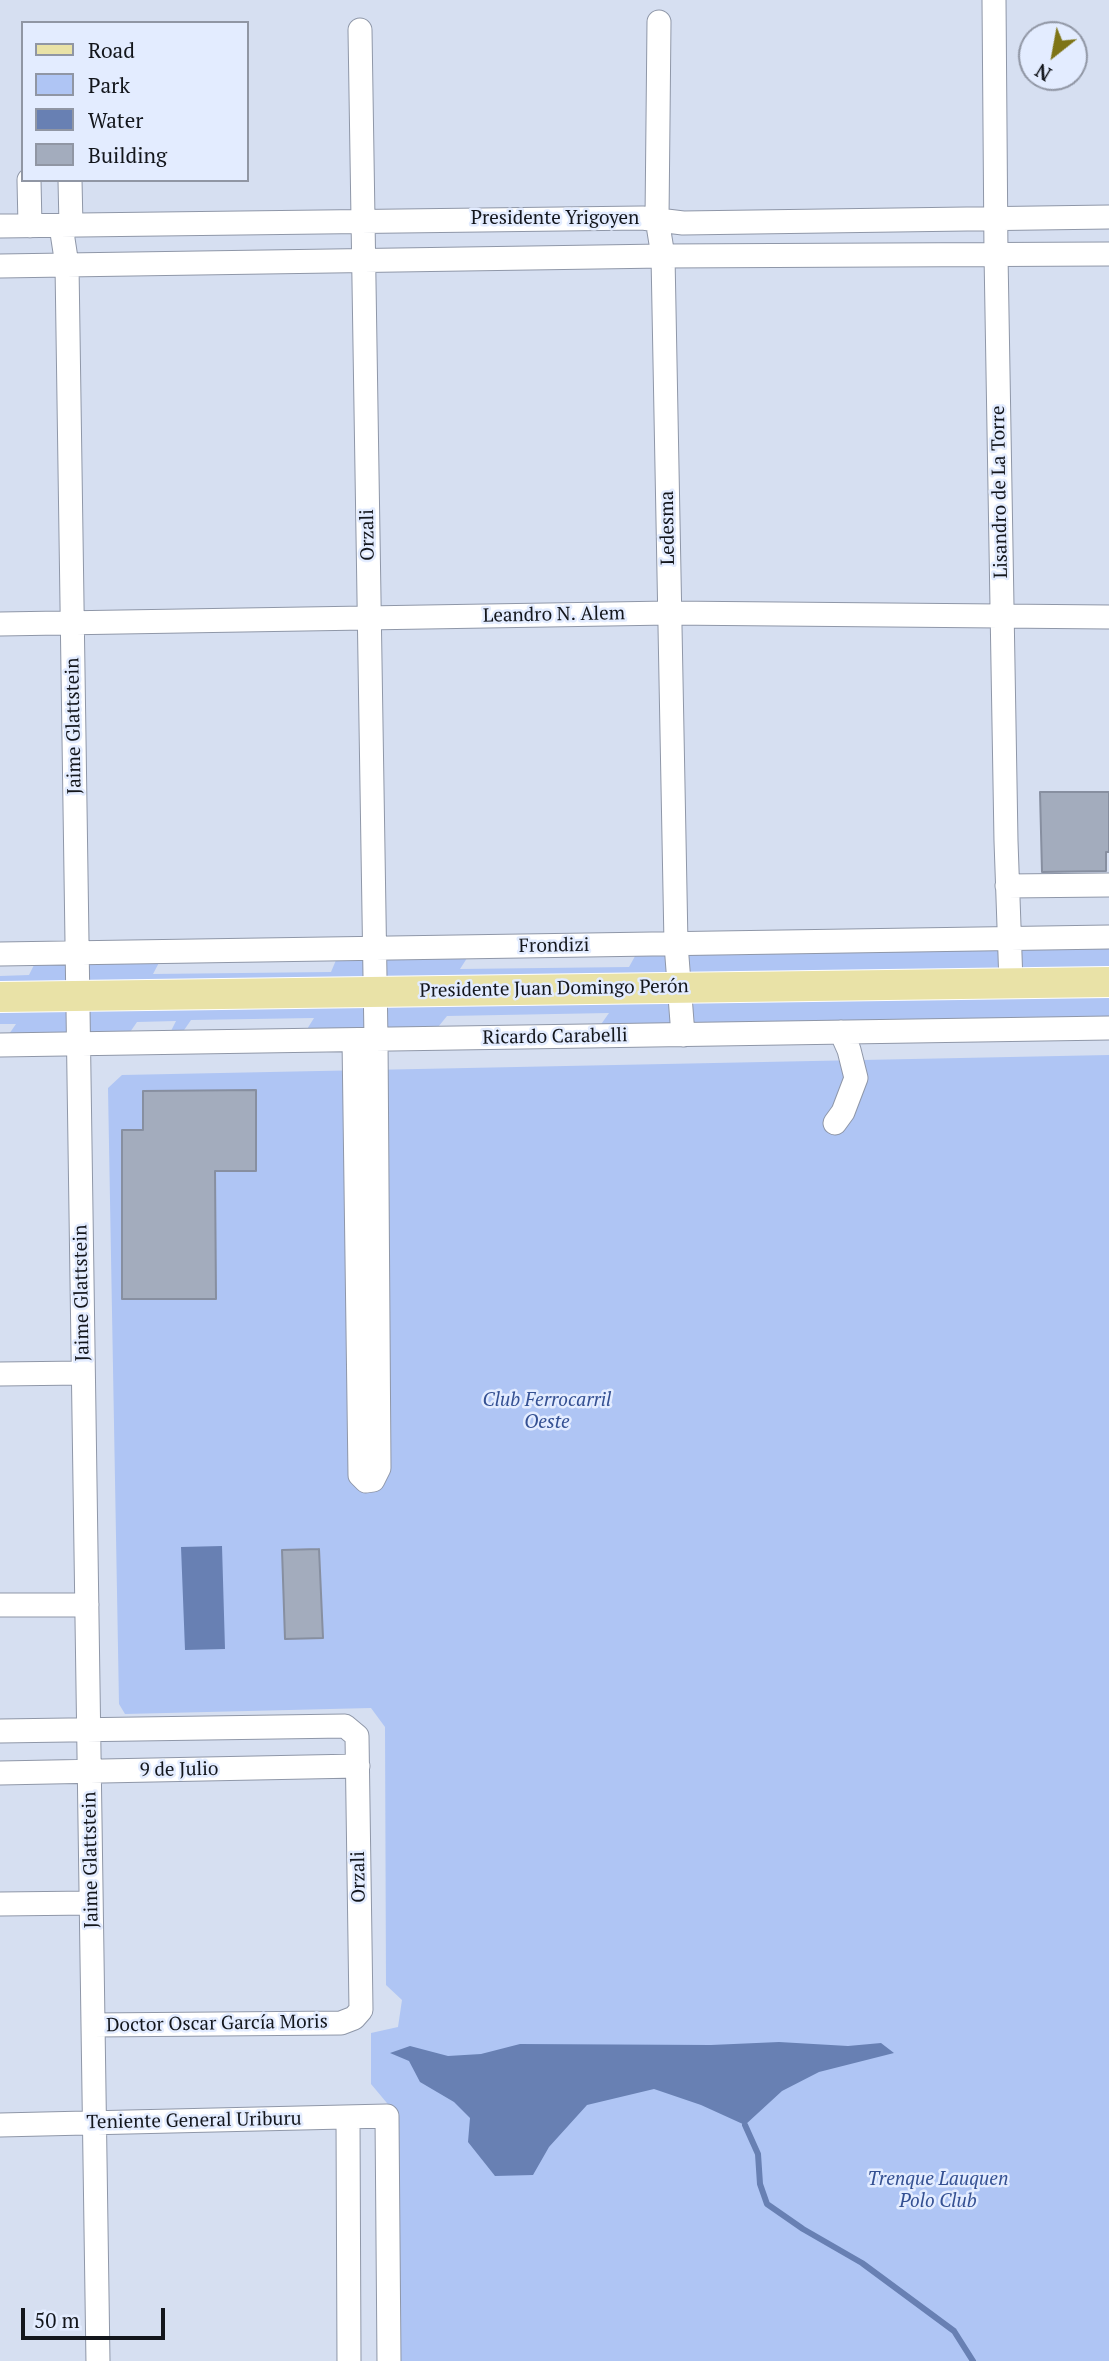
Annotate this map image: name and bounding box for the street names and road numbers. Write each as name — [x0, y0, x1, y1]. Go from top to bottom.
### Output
street label: Presidente Yrigoyen — [471, 208, 639, 230]
street label: Lisandro de La Torre — [987, 405, 1013, 579]
street label: Ledesma — [656, 491, 680, 565]
street label: Orzali — [356, 509, 380, 561]
street label: Leandro N. Alem — [483, 602, 625, 628]
street label: Jaime Glattstein — [61, 657, 87, 795]
street label: Frondizi — [518, 934, 590, 958]
street label: Presidente Juan Domingo Perón — [419, 975, 689, 1003]
street label: Ricardo Carabelli — [482, 1024, 628, 1050]
street label: Jaime Glattstein — [69, 1224, 95, 1362]
street label: 9 de Julio — [139, 1758, 219, 1782]
street label: Jaime Glattstein — [78, 1791, 104, 1929]
street label: Orzali — [347, 1851, 371, 1903]
street label: Doctor Oscar García Moris — [106, 2011, 328, 2037]
street label: Teniente General Uriburu — [86, 2108, 302, 2134]

